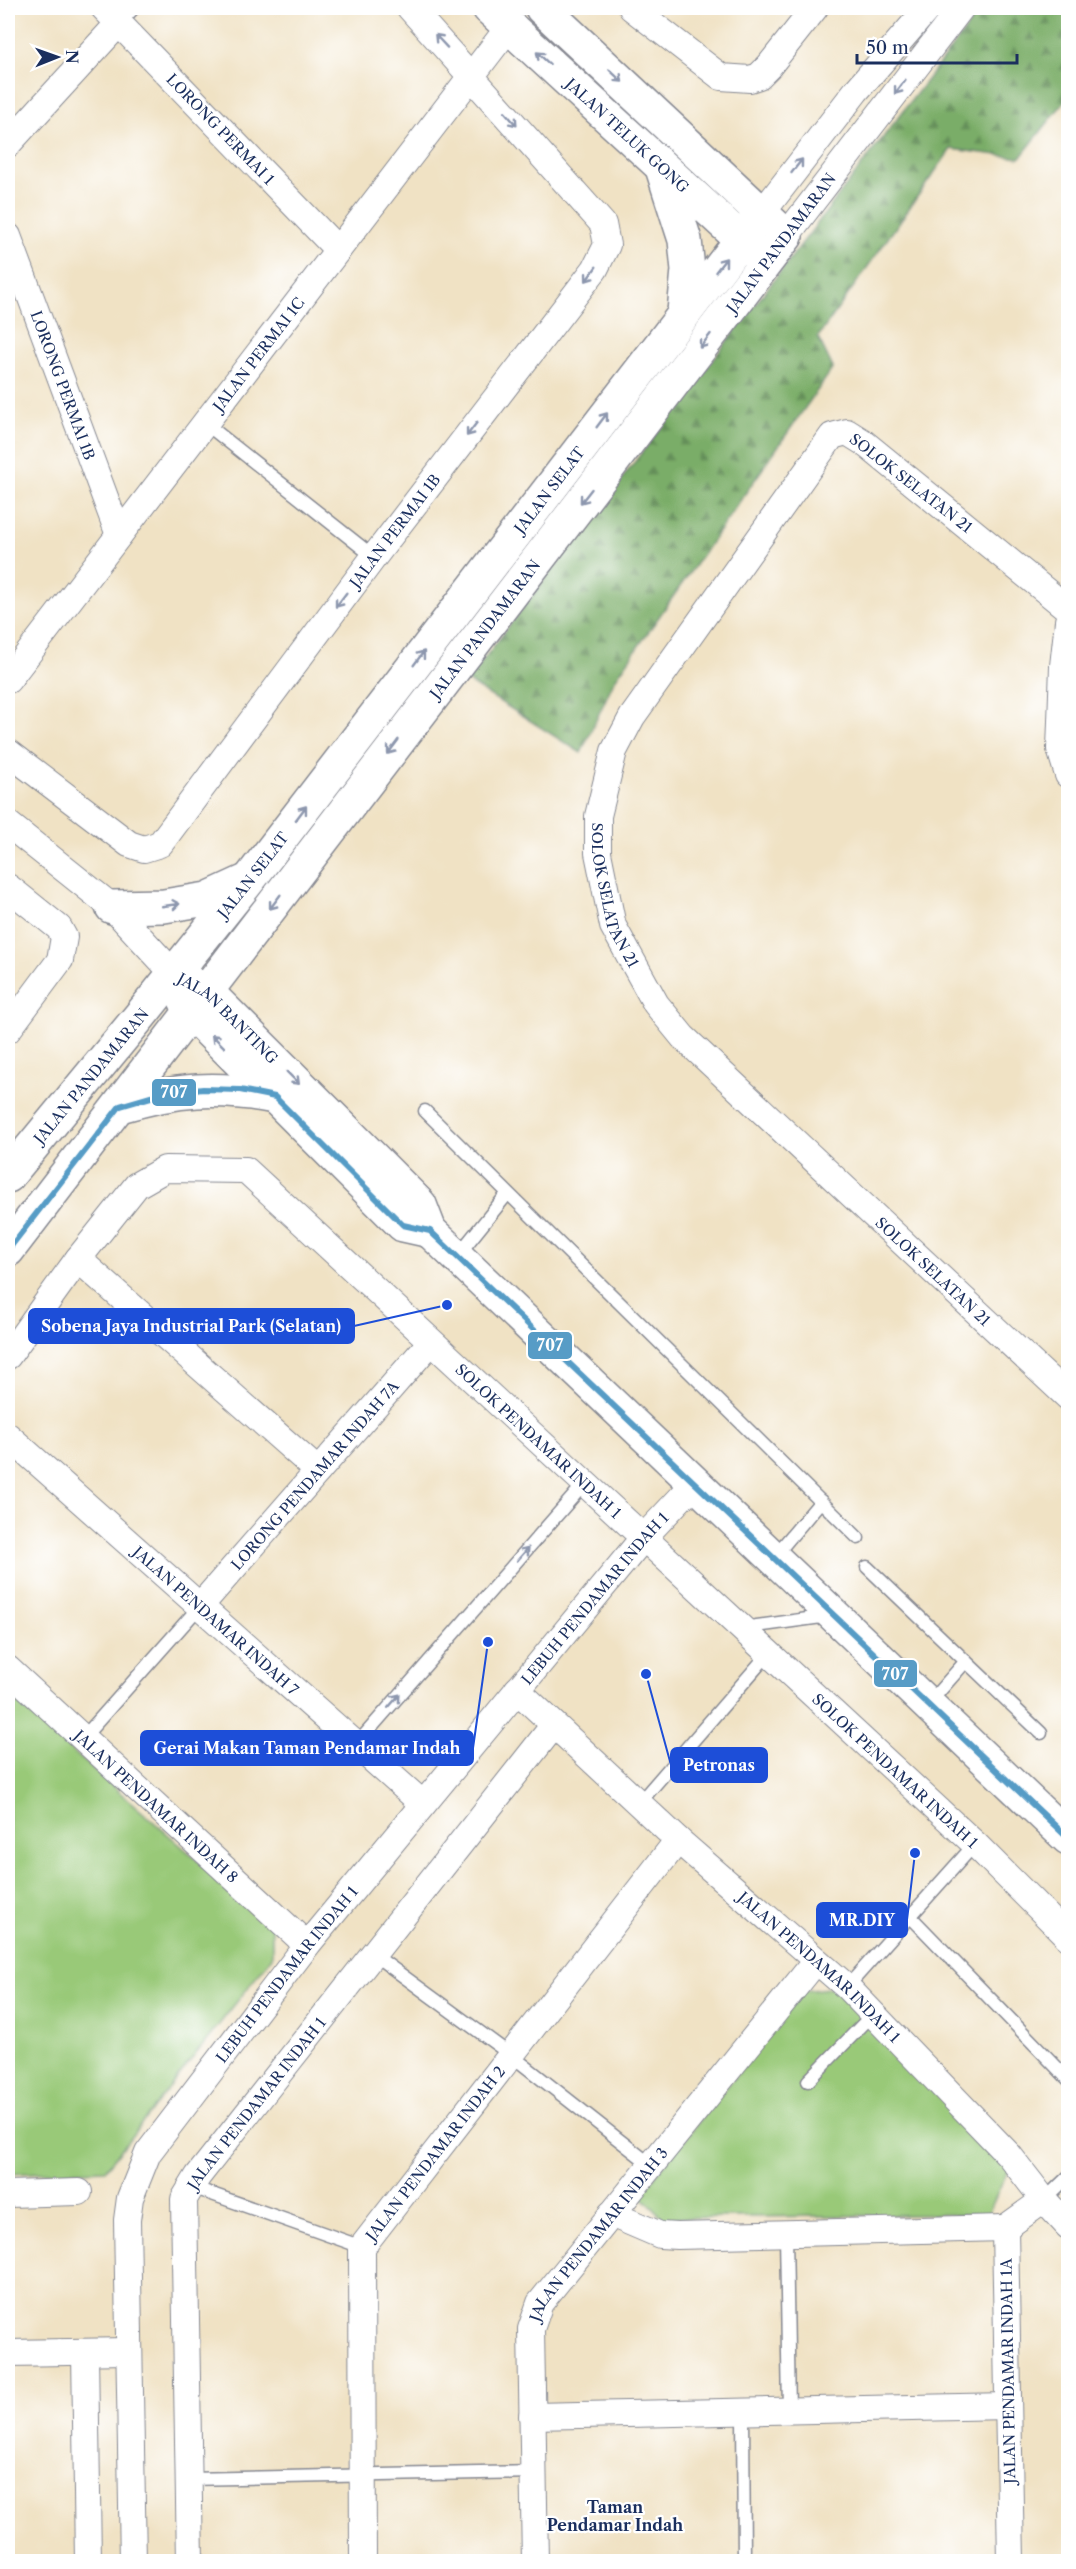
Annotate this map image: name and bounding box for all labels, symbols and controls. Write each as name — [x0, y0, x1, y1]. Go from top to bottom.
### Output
north arrow — [27, 27, 87, 87]
scale bar — [857, 27, 1018, 65]
one-way arrow — [434, 34, 448, 49]
text: 50 m — [866, 37, 909, 59]
text: N — [62, 50, 82, 64]
one-way arrow — [536, 51, 551, 65]
street label: LORONG PERMAI 1 — [163, 69, 279, 189]
one-way arrow — [608, 69, 623, 83]
street label: JALAN TELUK GONG — [561, 73, 693, 196]
one-way arrow — [894, 79, 906, 95]
one-way arrow — [504, 111, 518, 126]
one-way arrow — [791, 159, 804, 175]
street label: JALAN PANDAMARAN — [721, 169, 840, 318]
one-way arrow — [714, 257, 727, 273]
one-way arrow — [584, 265, 597, 281]
street label: JALAN PERMAI 1C — [207, 293, 308, 416]
street label: LORONG PERMAI 1B — [27, 308, 100, 462]
one-way arrow — [699, 333, 712, 349]
one-way arrow — [595, 412, 608, 428]
one-way arrow — [466, 420, 479, 436]
street label: SOLOK SELATAN 21 — [846, 429, 977, 537]
street label: JALAN SELAT — [509, 442, 589, 538]
street label: JALAN PERMAI 1B — [344, 470, 444, 593]
one-way arrow — [580, 488, 593, 504]
street label: JALAN PANDAMARAN — [424, 556, 544, 704]
one-way arrow — [335, 592, 348, 608]
one-way arrow — [413, 650, 426, 666]
one-way arrow — [387, 739, 400, 755]
one-way arrow — [294, 805, 307, 821]
street label: SOLOK SELATAN 21 — [589, 823, 644, 971]
street label: JALAN SELAT — [212, 827, 293, 923]
one-way arrow — [269, 894, 282, 910]
one-way arrow — [160, 899, 180, 910]
street label: JALAN BANTING — [173, 967, 282, 1067]
street label: JALAN PANDAMARAN — [28, 1004, 152, 1149]
one-way arrow — [211, 1034, 226, 1049]
one-way arrow — [285, 1070, 300, 1085]
line badge: 707 — [151, 1078, 197, 1107]
text: 707 — [161, 1082, 188, 1102]
street label: SOLOK SELATAN 21 — [872, 1213, 995, 1330]
callout: Sobena Jaya Industrial Park (Selatan) — [29, 1309, 354, 1343]
text: Sobena Jaya Industrial Park (Selatan) — [41, 1316, 341, 1336]
line badge: 707 — [527, 1331, 573, 1360]
text: 707 — [537, 1335, 564, 1355]
street label: SOLOK PENDAMAR INDAH 1 — [452, 1359, 626, 1522]
street label: LORONG PENDAMAR INDAH 7A — [227, 1376, 403, 1574]
street label: LEBUH PENDAMAR INDAH 1 — [517, 1508, 673, 1688]
street label: JALAN PENDAMAR INDAH 7 — [128, 1541, 303, 1699]
one-way arrow — [516, 1547, 530, 1562]
line badge: 707 — [873, 1659, 918, 1688]
text: 707 — [882, 1664, 909, 1684]
street label: SOLOK PENDAMAR INDAH 1 — [809, 1689, 983, 1852]
one-way arrow — [387, 1694, 401, 1709]
street label: JALAN PENDAMAR INDAH 8 — [69, 1724, 242, 1886]
callout: Gerai Makan Taman Pendamar Indah — [141, 1731, 473, 1765]
text: Gerai Makan Taman Pendamar Indah — [153, 1738, 461, 1758]
callout: Petronas — [671, 1748, 767, 1782]
text: Petronas — [683, 1755, 755, 1775]
street label: LEBUH PENDAMAR INDAH 1 — [211, 1881, 362, 2066]
street label: JALAN PENDAMAR INDAH 1 — [733, 1886, 905, 2047]
callout: MR.DIY — [817, 1903, 907, 1937]
text: MR.DIY — [829, 1910, 896, 1930]
street label: JALAN PENDAMAR INDAH 1 — [182, 2013, 330, 2195]
street label: JALAN PENDAMAR INDAH 2 — [360, 2062, 509, 2246]
street label: JALAN PENDAMAR INDAH 3 — [524, 2143, 671, 2325]
street label: JALAN PENDAMAR INDAH 1A — [997, 2257, 1020, 2486]
district label: Taman Pendamar Indah — [547, 2497, 683, 2535]

